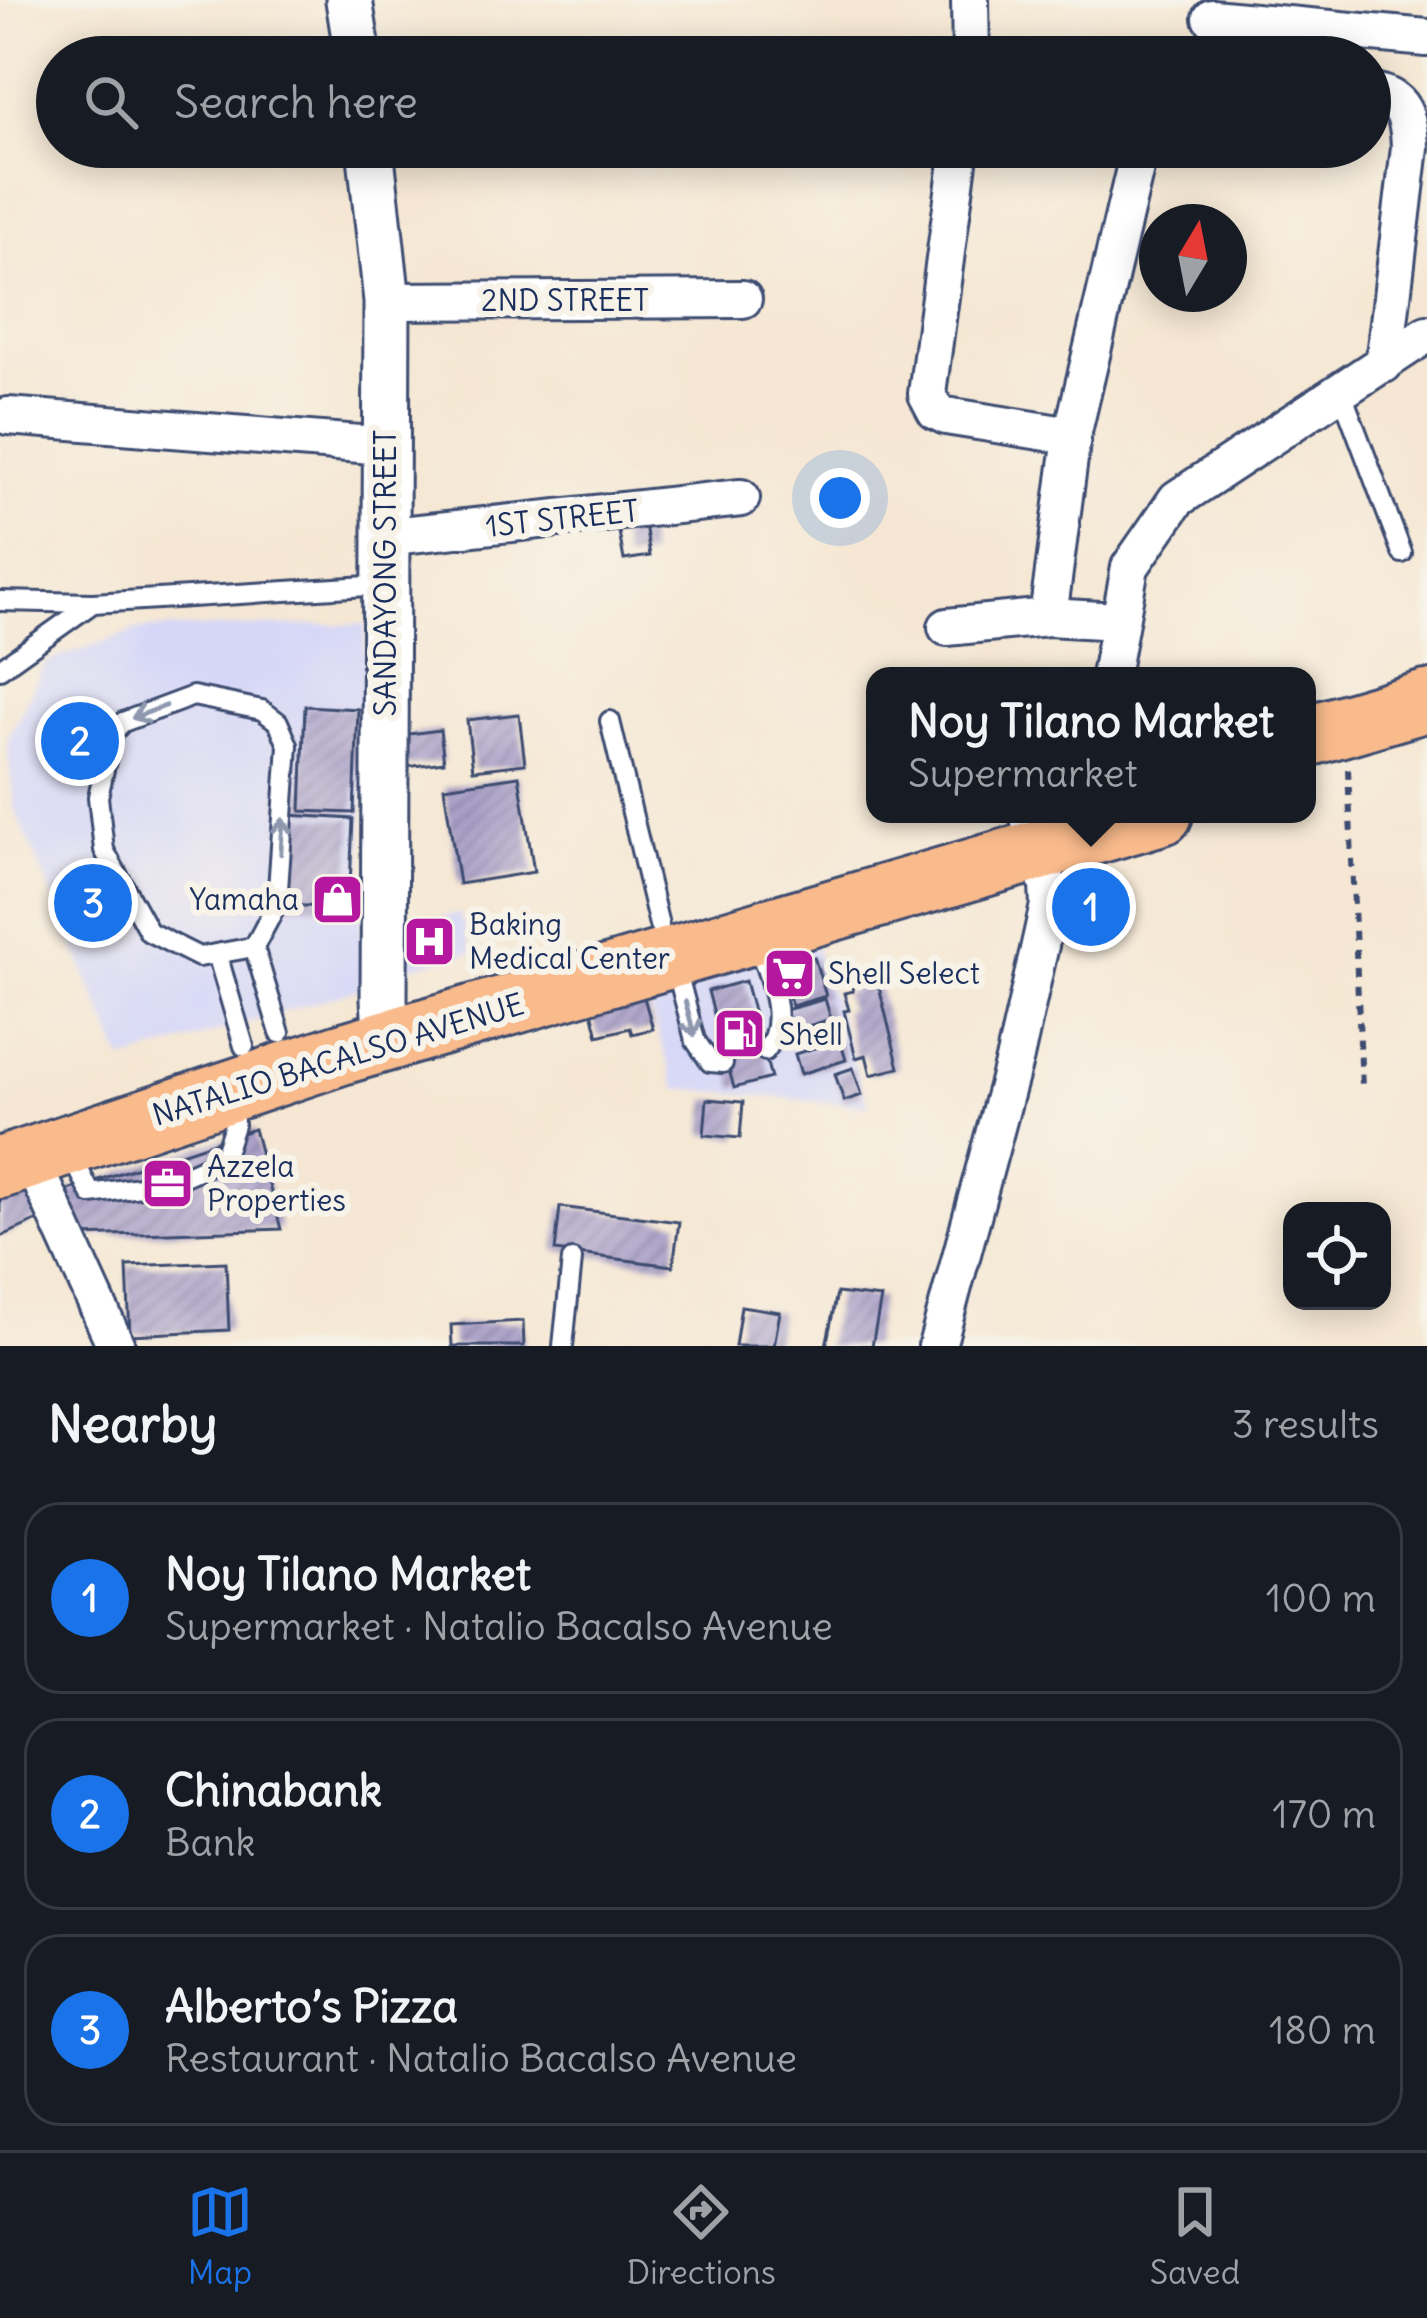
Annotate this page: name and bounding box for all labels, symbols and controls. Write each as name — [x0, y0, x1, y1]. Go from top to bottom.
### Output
search box — [36, 36, 1391, 168]
icon: search — [78, 69, 144, 135]
text: Search here — [174, 74, 418, 130]
north arrow — [1139, 204, 1247, 312]
street label: 2ND STREET — [481, 281, 649, 319]
street label: SANDAYONG STREET — [366, 429, 404, 717]
your location — [810, 468, 870, 528]
street label: 1ST STREET — [484, 491, 640, 545]
popup — [866, 667, 1316, 823]
text: Noy Tilano Market — [908, 693, 1274, 749]
pin: 2 — [41, 696, 119, 786]
one-way arrow — [131, 703, 168, 724]
text: Supermarket — [908, 749, 1138, 798]
one-way arrow — [271, 817, 294, 856]
pin: 3 — [54, 858, 132, 948]
pin: 1 — [1052, 862, 1130, 952]
shop icon: Yamaha — [310, 871, 366, 927]
place label: Yamaha — [189, 880, 299, 918]
place label: Baking Medical Center — [469, 905, 670, 977]
hospital icon: Baking Medical Center — [402, 913, 458, 969]
supermarket icon: Shell Select — [761, 945, 817, 1001]
place label: Shell Select — [828, 954, 980, 992]
street label: NATALIO BACALSO AVENUE — [148, 984, 528, 1134]
one-way arrow — [680, 999, 702, 1037]
fuel station icon: Shell — [712, 1006, 768, 1062]
place label: Shell — [779, 1015, 843, 1053]
place label: Azzela Properties — [207, 1147, 346, 1219]
office icon: Azzela Properties — [140, 1155, 196, 1211]
map controls — [1283, 1202, 1391, 1310]
button: locate — [1283, 1202, 1391, 1310]
text: Nearby — [48, 1392, 217, 1456]
text: 3 results — [1232, 1400, 1379, 1449]
text: Noy Tilano Market — [165, 1546, 531, 1602]
text: 1 — [82, 1574, 98, 1623]
text: 100 m — [1266, 1574, 1376, 1623]
text: Supermarket · Natalio Bacalso Avenue — [165, 1602, 833, 1651]
text: Chinabank — [165, 1762, 382, 1818]
text: 2 — [79, 1790, 101, 1839]
text: 170 m — [1272, 1790, 1376, 1839]
text: Bank — [165, 1818, 255, 1867]
text: Alberto’s Pizza — [165, 1978, 458, 2034]
text: 3 — [79, 2006, 101, 2055]
text: 180 m — [1269, 2006, 1376, 2055]
text: Restaurant · Natalio Bacalso Avenue — [165, 2034, 797, 2083]
tab: Map — [187, 2179, 253, 2293]
tab: Directions — [627, 2179, 776, 2293]
tab: Saved — [1150, 2179, 1240, 2293]

